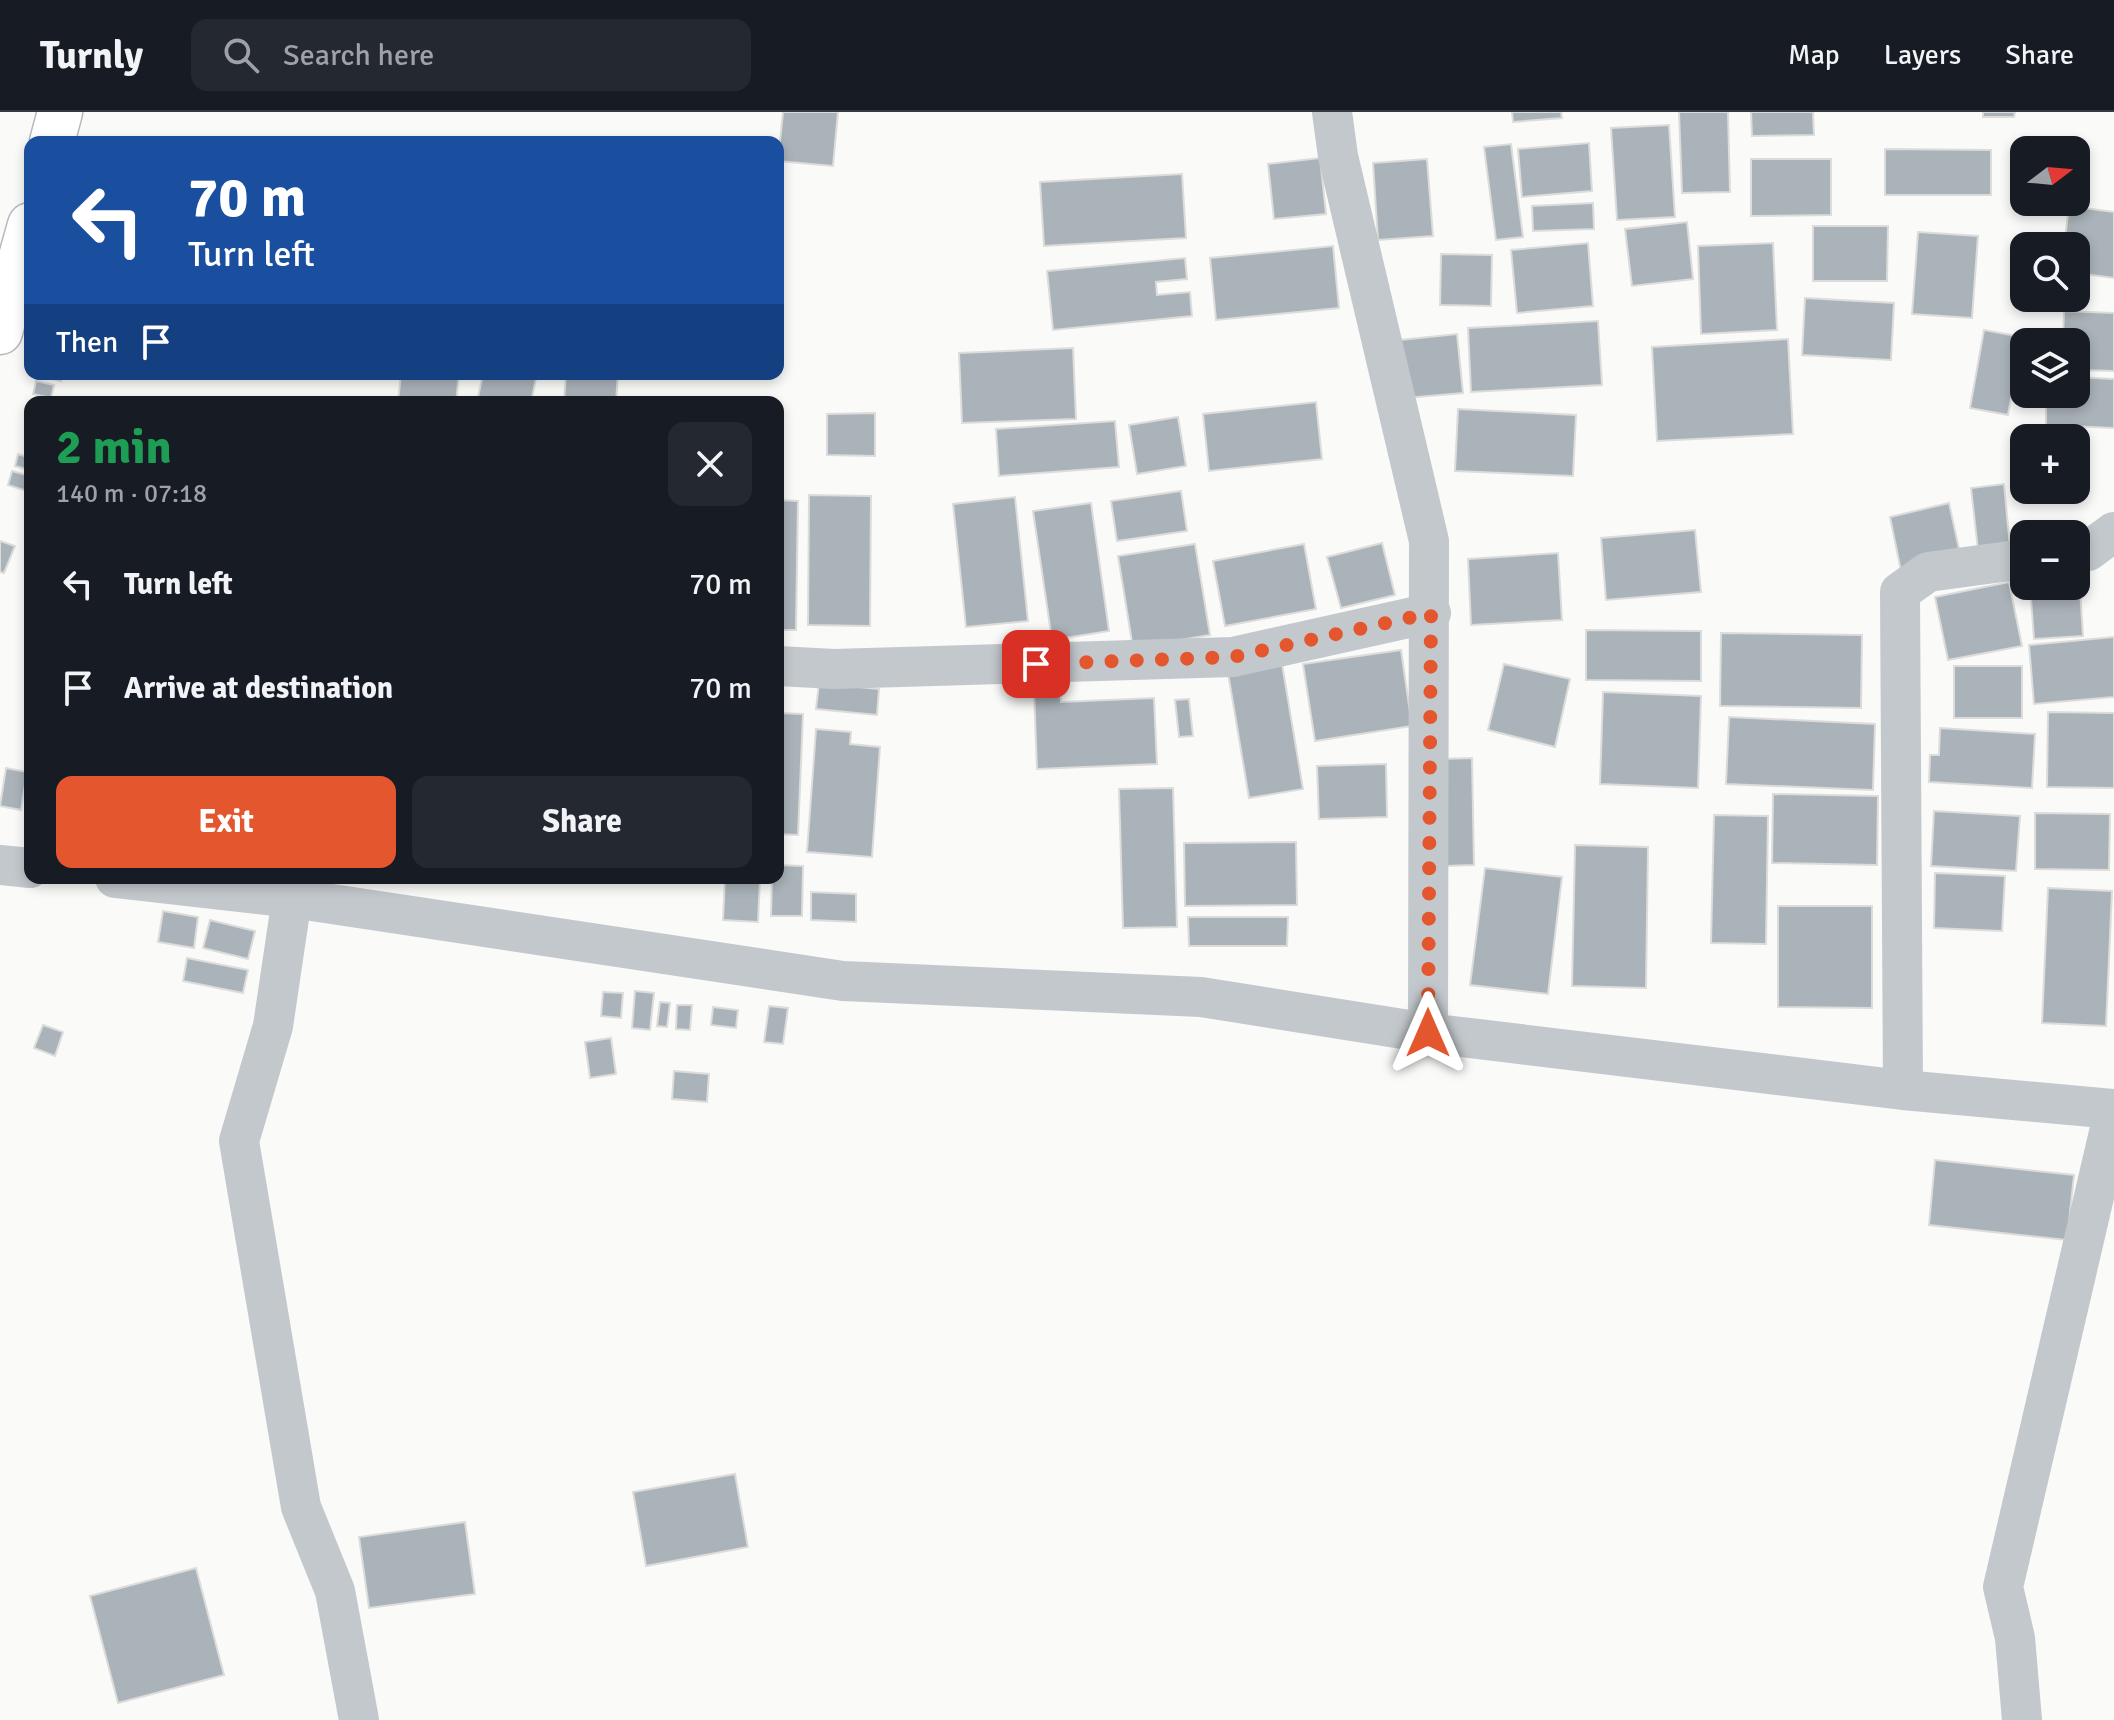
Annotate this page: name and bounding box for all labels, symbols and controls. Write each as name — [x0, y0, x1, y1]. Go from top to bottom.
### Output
search box — [191, 19, 751, 91]
text: Turnly — [40, 32, 143, 79]
icon: search — [219, 33, 263, 77]
text: Search here — [283, 37, 434, 74]
text: Map — [1788, 38, 1840, 72]
text: Layers — [1884, 38, 1961, 72]
text: Share — [2005, 38, 2074, 72]
north arrow — [2010, 136, 2090, 216]
map controls — [2010, 136, 2090, 600]
text: 70 m — [188, 163, 306, 232]
icon: left — [56, 168, 160, 272]
text: Turn left — [188, 232, 315, 277]
button: search — [2010, 232, 2090, 312]
icon: arrive — [134, 320, 178, 364]
text: Then — [56, 324, 118, 361]
button: layers — [2010, 328, 2090, 408]
text: 2 min — [56, 418, 172, 477]
button: close — [668, 422, 752, 506]
button: + — [2010, 424, 2090, 504]
text: 140 m · 07:18 — [56, 478, 207, 510]
button: − — [2010, 520, 2090, 600]
icon: left — [56, 562, 100, 606]
text: Turn left — [124, 566, 233, 603]
text: 70 m — [689, 566, 752, 603]
pin — [1002, 630, 1070, 698]
icon: arrive — [1014, 642, 1058, 686]
icon: arrive — [56, 666, 100, 710]
text: Arrive at destination — [124, 670, 393, 707]
text: 70 m — [689, 670, 752, 707]
button: Exit — [56, 776, 396, 868]
button: Share — [412, 776, 752, 868]
position arrow — [1386, 991, 1470, 1075]

